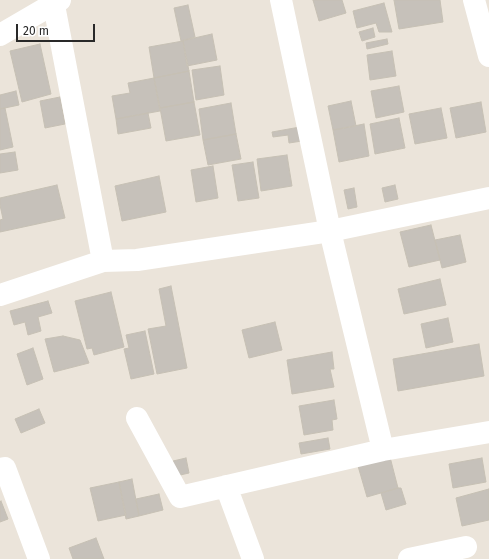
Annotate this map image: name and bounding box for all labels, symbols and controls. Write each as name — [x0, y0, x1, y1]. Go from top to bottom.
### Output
scale bar — [18, 16, 97, 42]
text: 20 m — [23, 24, 49, 38]

